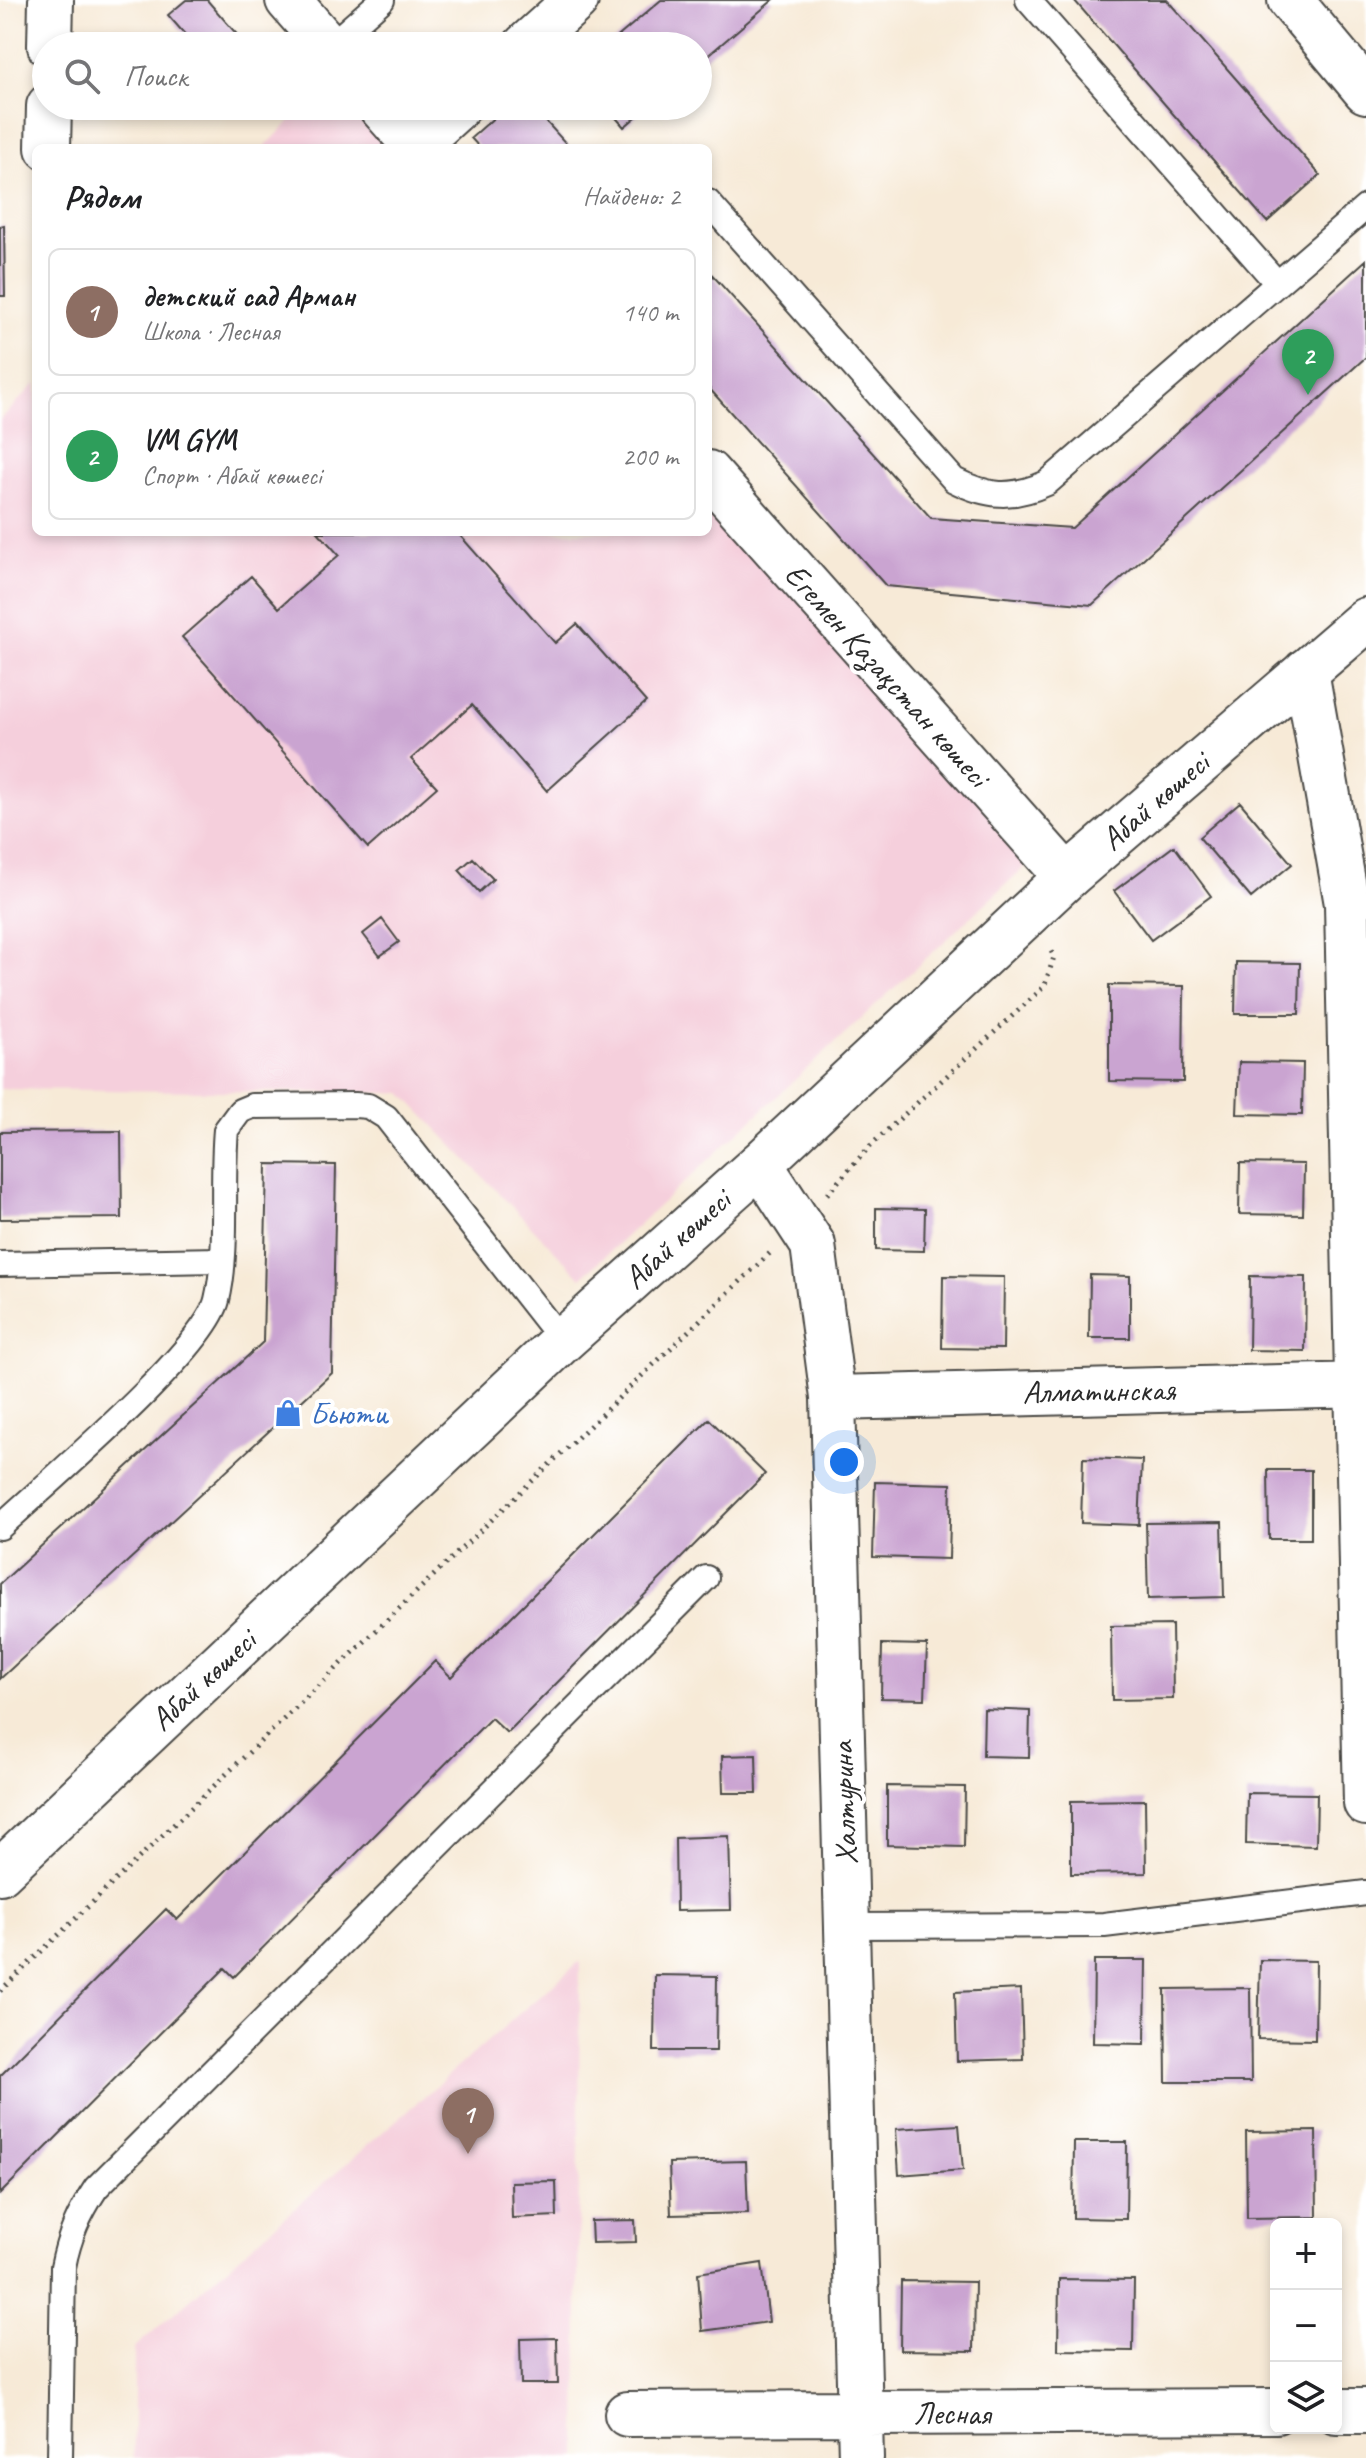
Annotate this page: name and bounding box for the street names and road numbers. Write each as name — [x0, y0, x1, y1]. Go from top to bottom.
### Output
street label: Егемен Қазақстан көшесі — [776, 555, 1001, 798]
street label: Абай көшесі — [1092, 740, 1221, 859]
street label: Абай көшесі — [615, 1177, 742, 1298]
street label: Алматинская — [1022, 1369, 1177, 1413]
street label: Абай көшесі — [141, 1618, 268, 1740]
street label: Халтурина — [821, 1739, 867, 1865]
street label: Лесная — [913, 2393, 993, 2434]

